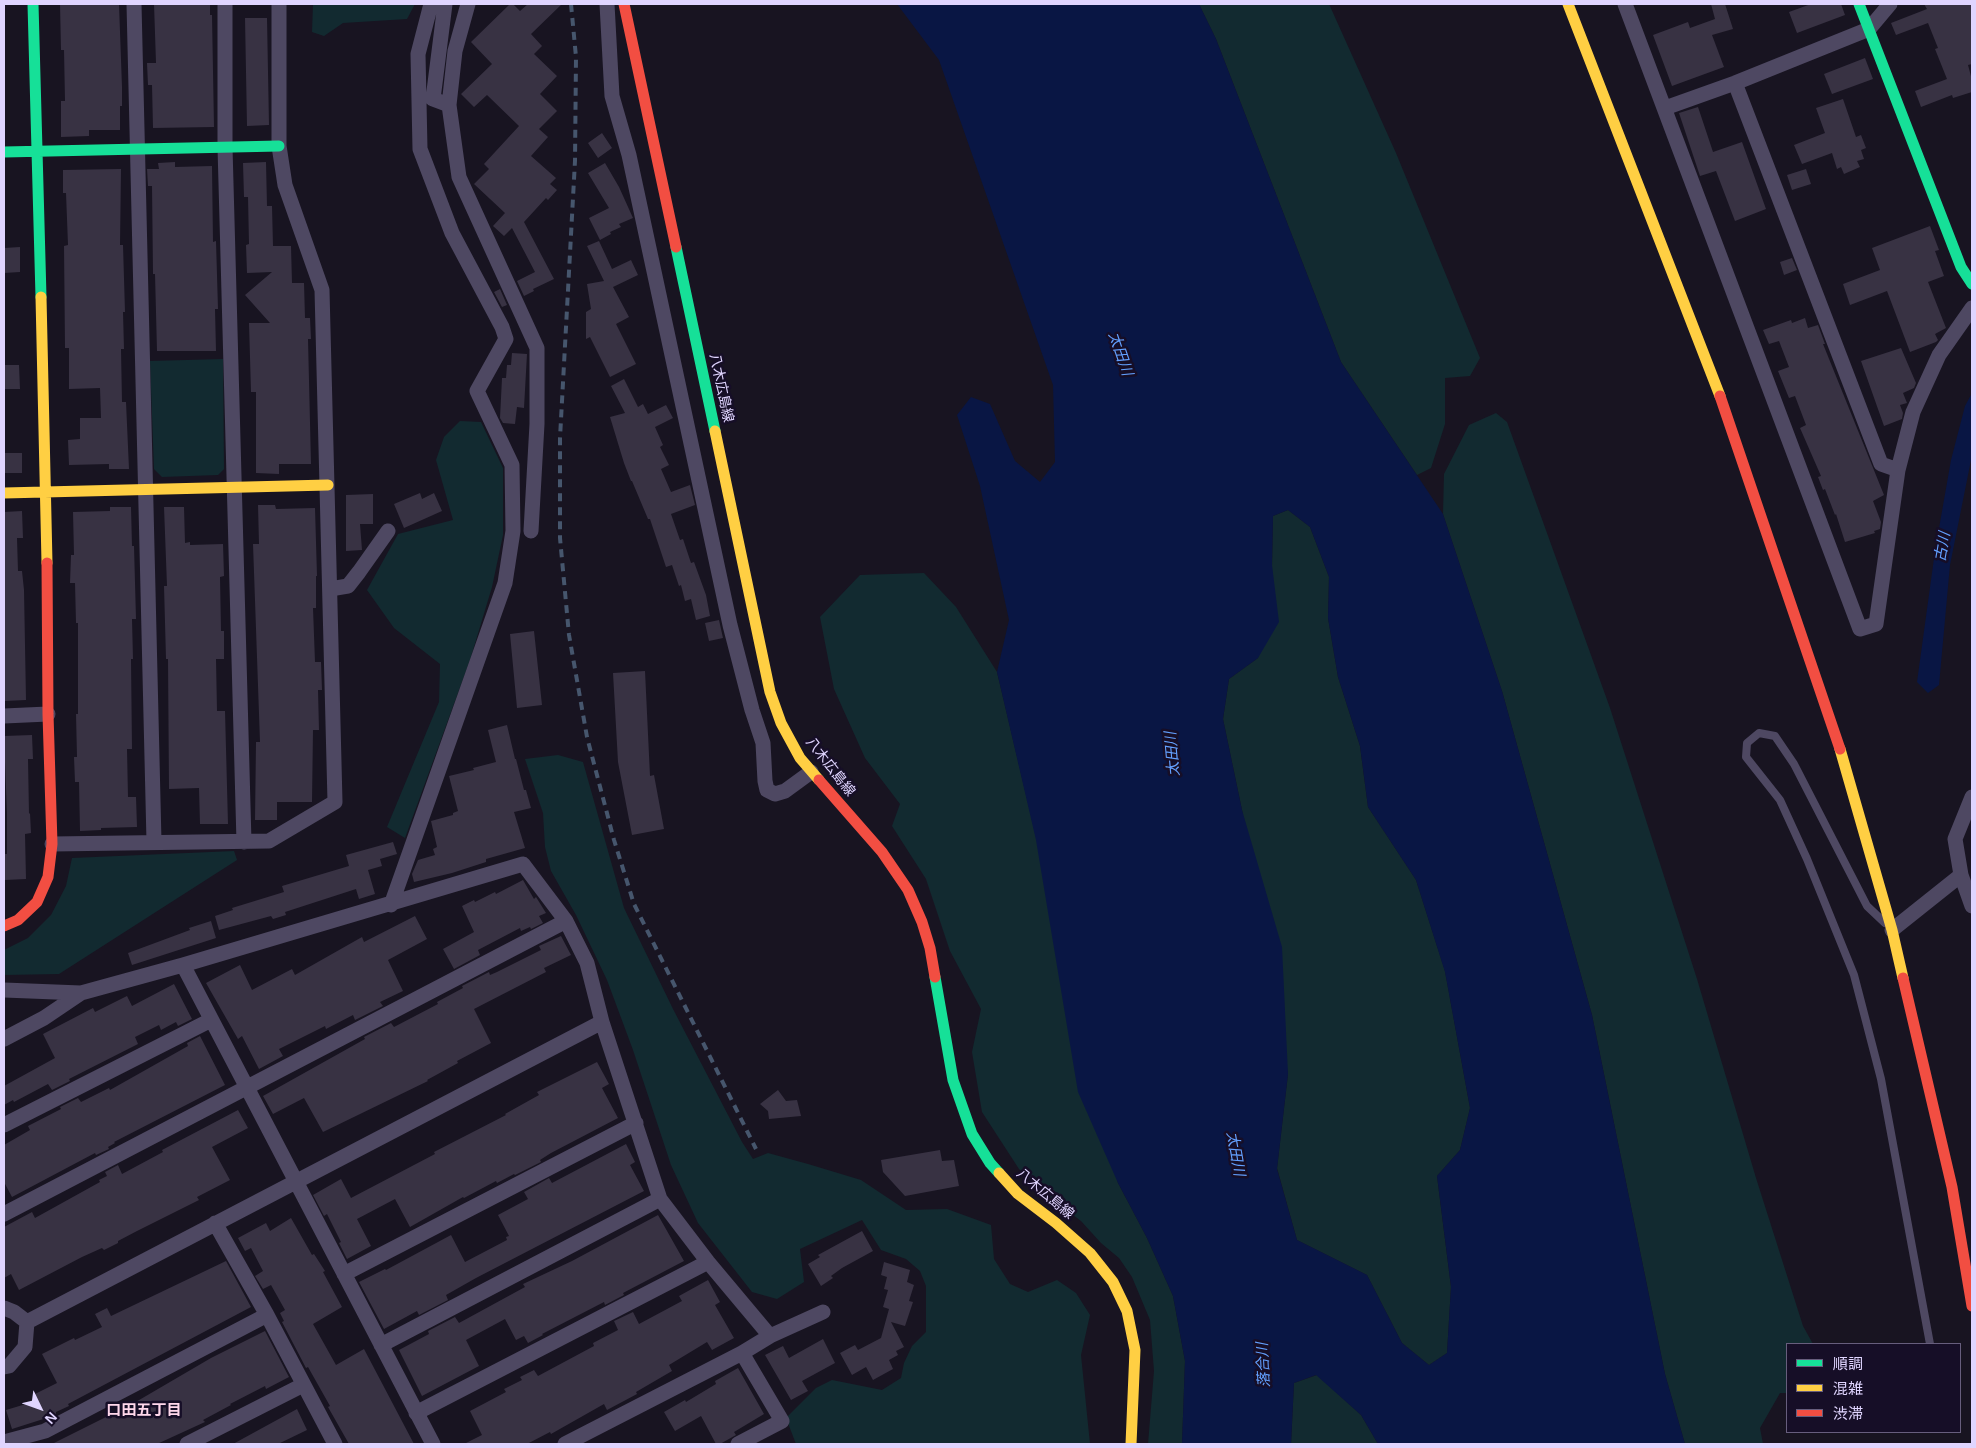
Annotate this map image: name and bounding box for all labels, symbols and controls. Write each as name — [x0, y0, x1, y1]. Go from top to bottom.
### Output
water label: 太田川 — [1104, 330, 1136, 378]
street label: 八木広島線 — [706, 352, 736, 424]
water label: 古川 — [1932, 531, 1954, 563]
water label: 太田川 — [1162, 731, 1184, 777]
street label: 八木広島線 — [802, 734, 858, 800]
water label: 太田川 — [1222, 1130, 1248, 1178]
street label: 八木広島線 — [1013, 1165, 1077, 1223]
water label: 落合川 — [1254, 1342, 1274, 1388]
legend — [1786, 1343, 1961, 1433]
text: 順調 — [1833, 1355, 1863, 1372]
text: 混雑 — [1833, 1380, 1863, 1397]
north arrow — [15, 1383, 65, 1433]
district label: 口田五丁目 — [107, 1402, 181, 1420]
text: 渋滞 — [1833, 1405, 1863, 1422]
text: N — [42, 1409, 60, 1427]

